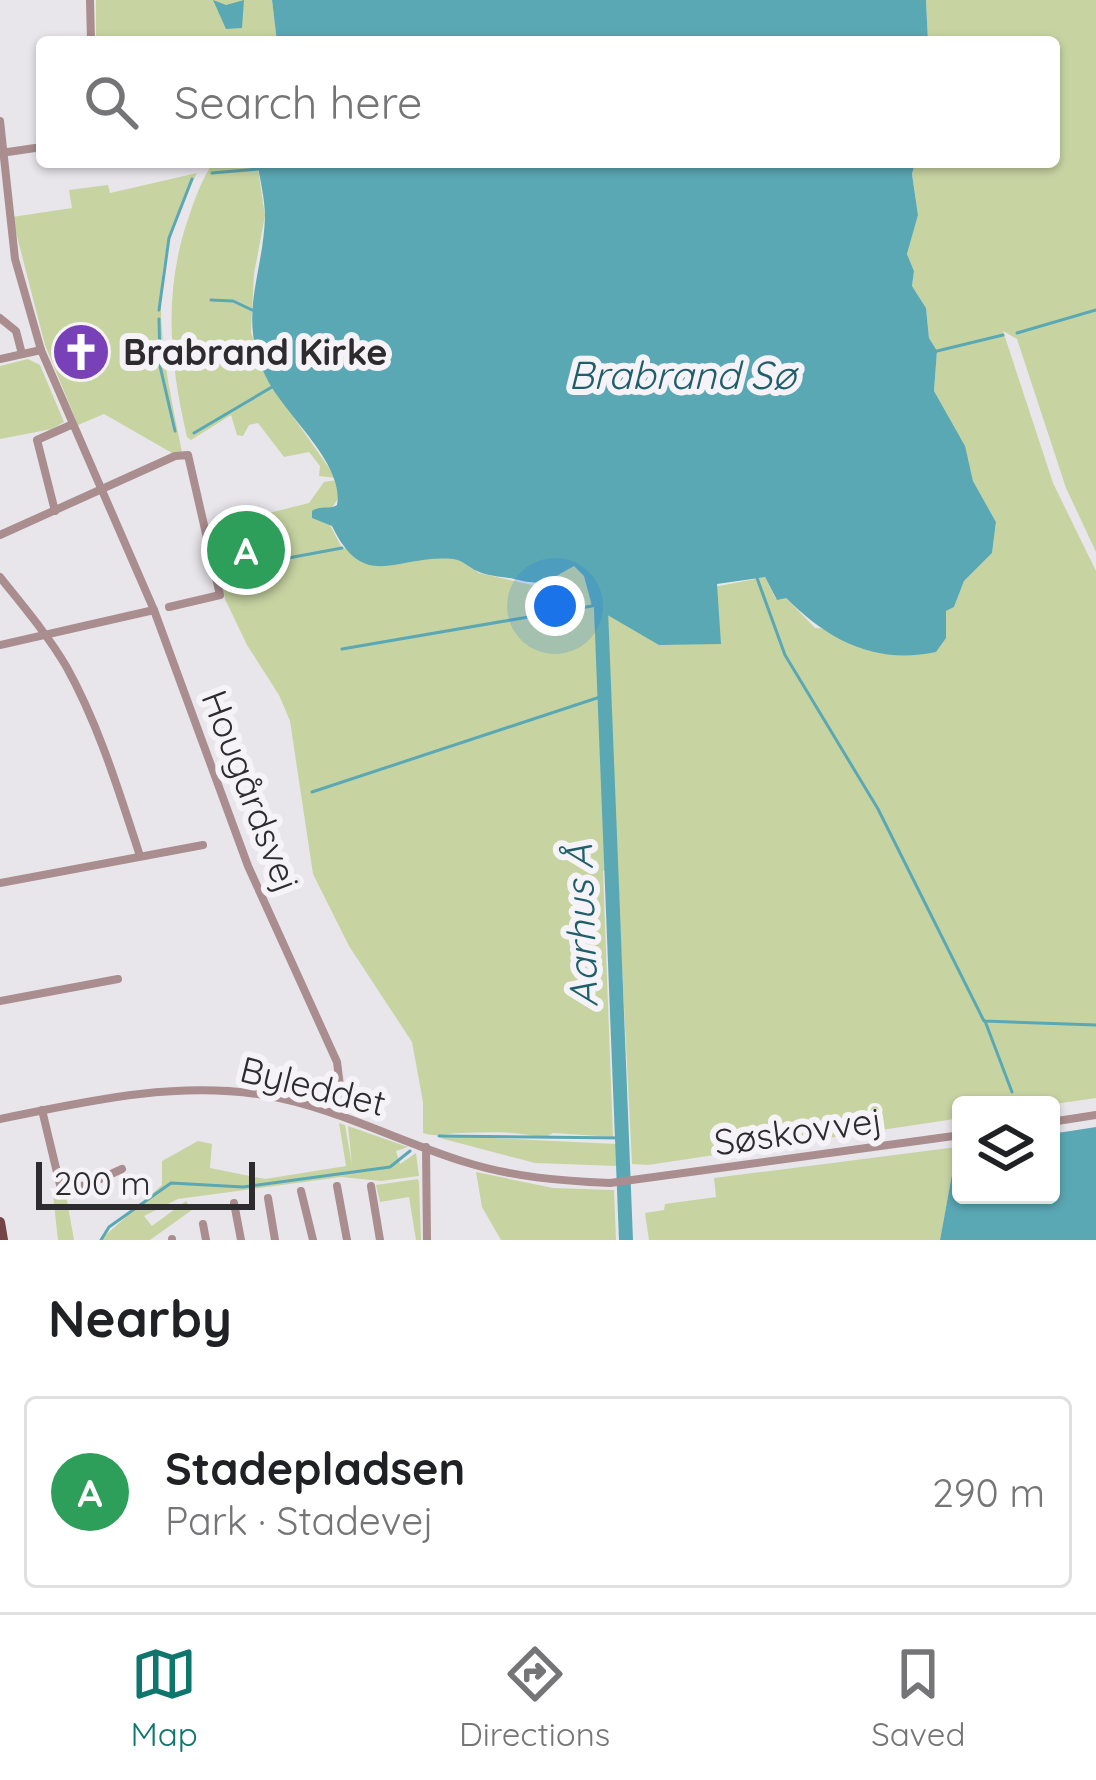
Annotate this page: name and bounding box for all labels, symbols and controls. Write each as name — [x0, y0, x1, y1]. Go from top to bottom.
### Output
search box — [36, 36, 1060, 168]
icon: search — [78, 69, 144, 135]
text: Search here — [174, 74, 422, 130]
church icon: Brabrand Kirke — [50, 321, 112, 383]
place label: Brabrand Kirke — [123, 329, 388, 374]
water label: Brabrand Sø — [568, 350, 799, 399]
pin: A — [207, 505, 285, 595]
your location — [525, 576, 585, 636]
street label: Hougårdsvej — [192, 684, 311, 898]
water label: Aarhus Å — [553, 844, 608, 1008]
street label: Byleddet — [236, 1046, 391, 1125]
street label: Søskovvej — [711, 1096, 885, 1165]
map controls — [952, 1096, 1060, 1204]
button: layers — [952, 1096, 1060, 1204]
scale bar — [36, 1156, 255, 1209]
text: 200 m — [54, 1162, 151, 1203]
text: Nearby — [48, 1286, 232, 1350]
text: Stadepladsen — [165, 1440, 465, 1496]
text: A — [78, 1468, 102, 1517]
text: 290 m — [932, 1468, 1045, 1517]
text: Park · Stadevej — [165, 1496, 434, 1545]
tab: Map — [131, 1641, 198, 1754]
tab: Directions — [459, 1641, 610, 1754]
tab: Saved — [871, 1641, 965, 1754]

